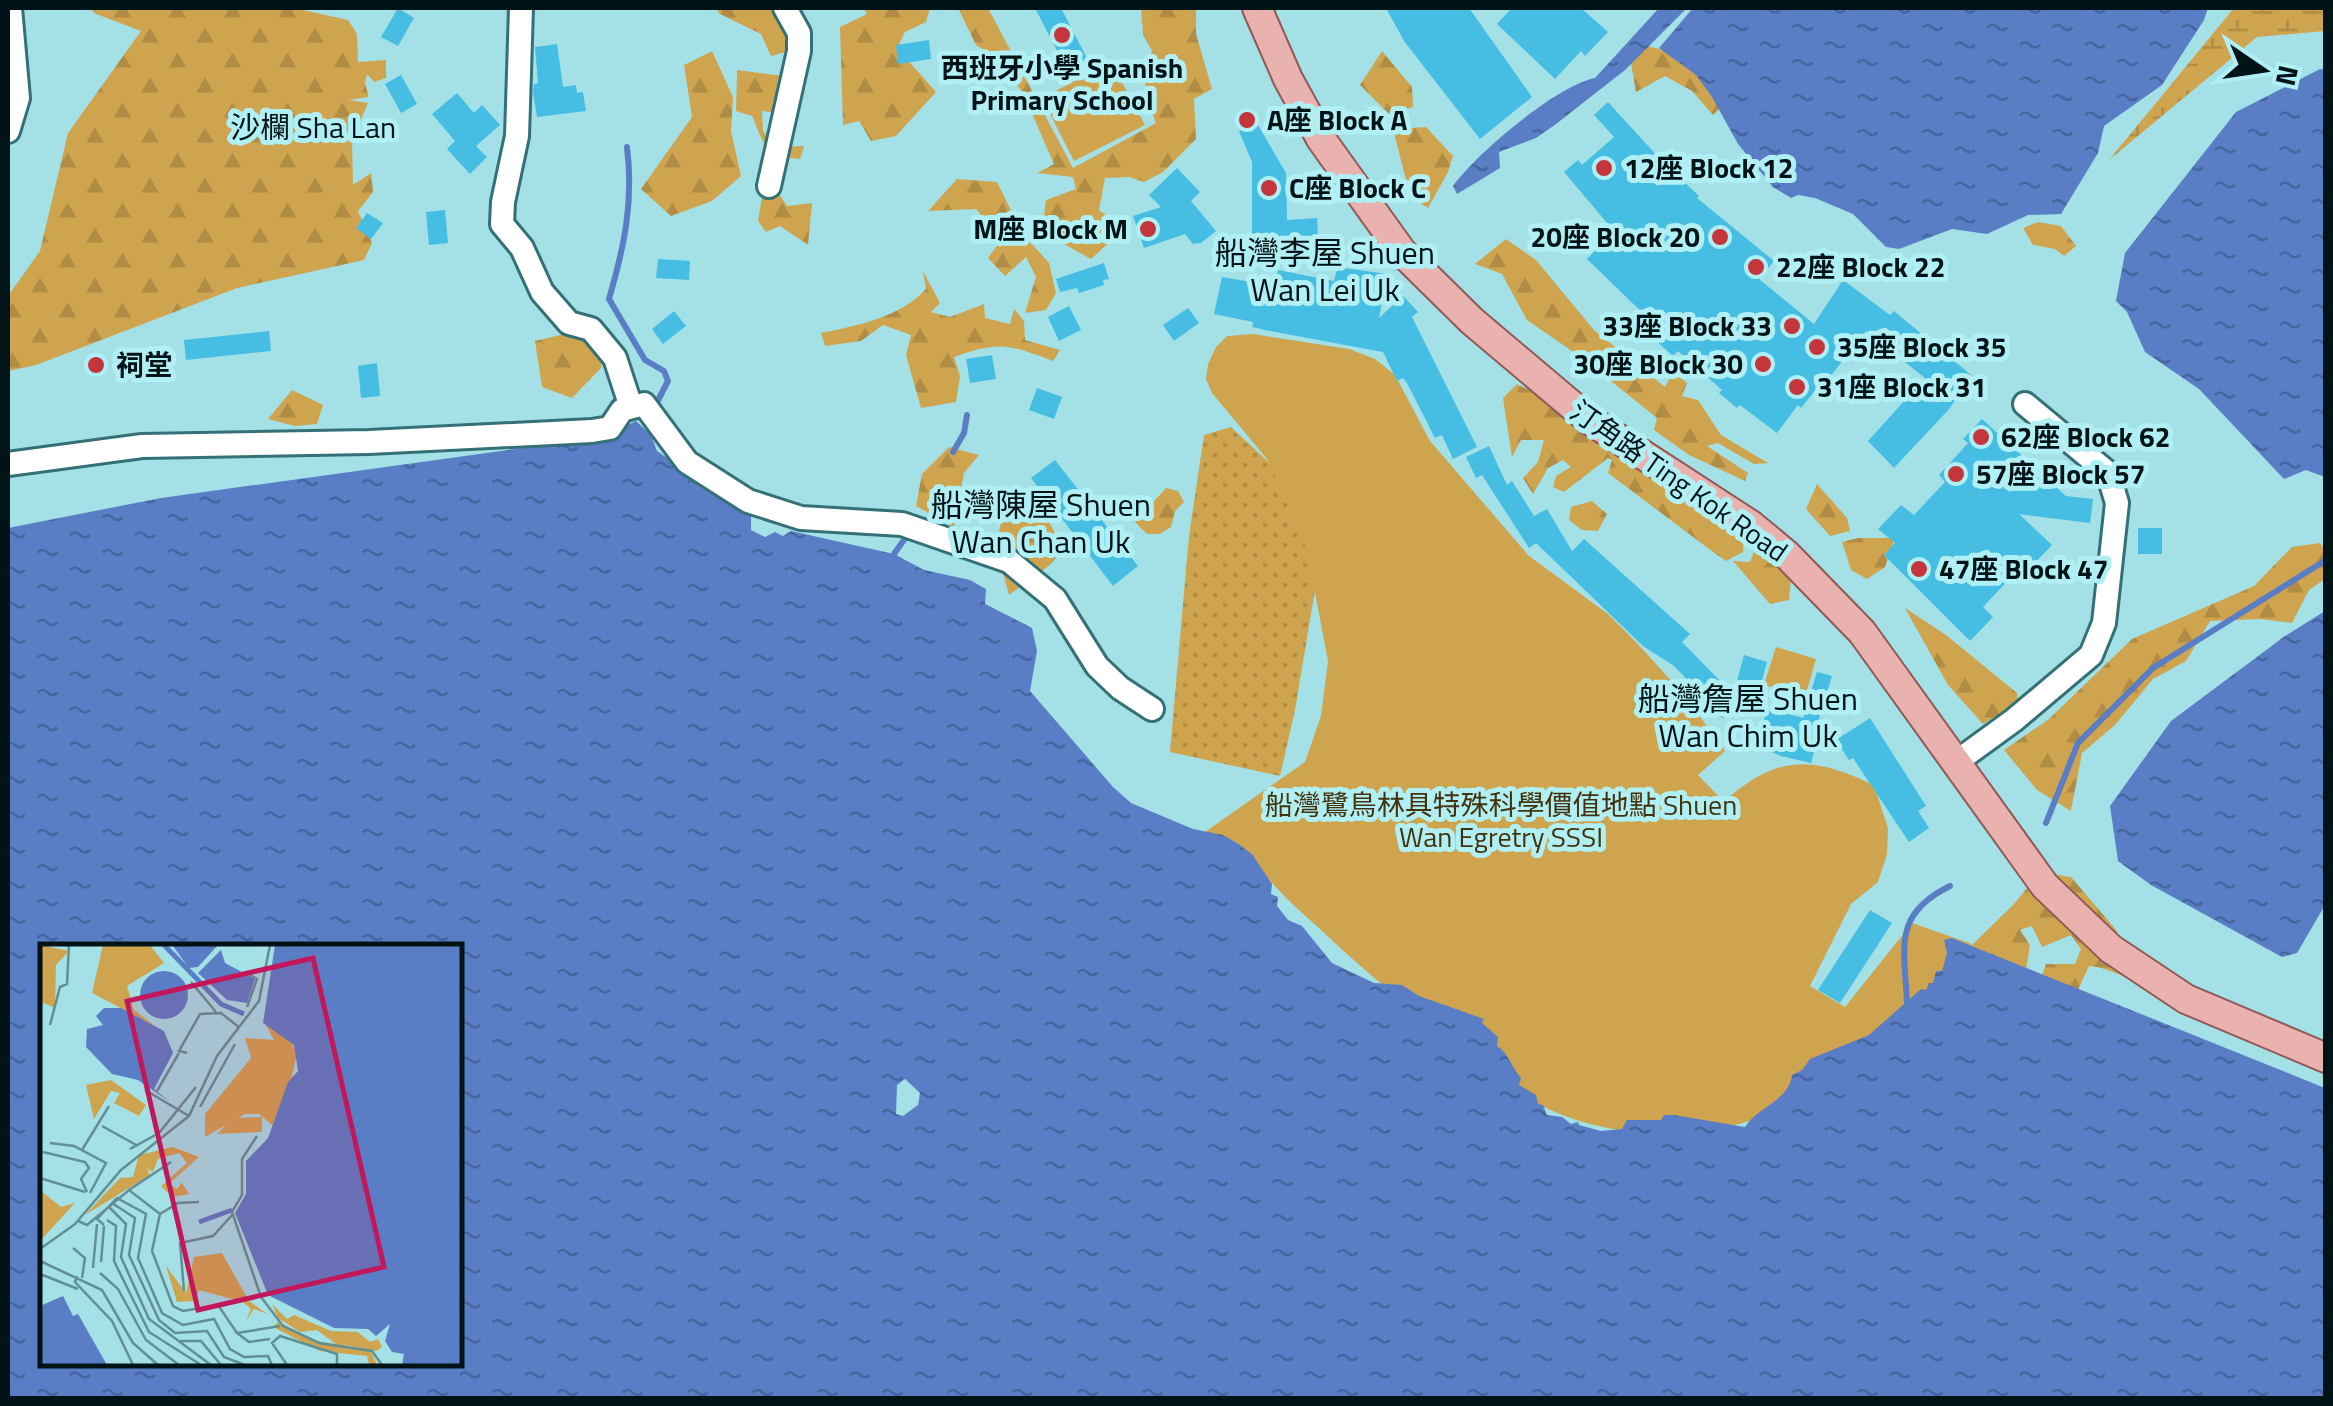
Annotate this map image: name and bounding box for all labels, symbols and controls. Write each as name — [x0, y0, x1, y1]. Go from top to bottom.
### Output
north arrow — [2213, 20, 2313, 120]
marker: 西班牙小學 Spanish Primary School — [1051, 24, 1073, 46]
place label: 西班牙小學 Spanish Primary School — [941, 46, 1183, 121]
text: N — [2265, 61, 2311, 90]
place label: A座 Block A — [1267, 98, 1408, 141]
district label: 沙欄 Sha Lan — [230, 104, 396, 150]
marker: A座 Block A — [1236, 109, 1258, 131]
place label: 12座 Block 12 — [1624, 146, 1793, 189]
marker: 12座 Block 12 — [1593, 157, 1615, 179]
place label: C座 Block C — [1289, 166, 1426, 209]
marker: C座 Block C — [1258, 177, 1280, 199]
place label: M座 Block M — [973, 207, 1128, 250]
place label: 20座 Block 20 — [1531, 215, 1700, 258]
marker: M座 Block M — [1137, 218, 1159, 240]
marker: 20座 Block 20 — [1709, 226, 1731, 248]
district label: 船灣李屋 Shuen Wan Lei Uk — [1215, 228, 1435, 313]
place label: 22座 Block 22 — [1776, 245, 1945, 288]
marker: 22座 Block 22 — [1745, 256, 1767, 278]
place label: 33座 Block 33 — [1603, 304, 1772, 347]
marker: 33座 Block 33 — [1781, 315, 1803, 337]
place label: 35座 Block 35 — [1837, 325, 2006, 368]
marker: 35座 Block 35 — [1806, 336, 1828, 358]
place label: 30座 Block 30 — [1574, 342, 1743, 385]
place label: 祠堂 — [116, 343, 172, 386]
marker: 30座 Block 30 — [1752, 353, 1774, 375]
marker: 祠堂 — [85, 354, 107, 376]
place label: 31座 Block 31 — [1817, 365, 1986, 408]
marker: 31座 Block 31 — [1786, 376, 1808, 398]
street label: 汀角路 Ting Kok Road — [1562, 389, 1797, 572]
place label: 62座 Block 62 — [2001, 415, 2170, 458]
marker: 62座 Block 62 — [1970, 426, 1992, 448]
place label: 57座 Block 57 — [1976, 452, 2145, 495]
marker: 57座 Block 57 — [1945, 463, 1967, 485]
district label: 船灣陳屋 Shuen Wan Chan Uk — [931, 480, 1151, 565]
place label: 47座 Block 47 — [1939, 547, 2108, 590]
marker: 47座 Block 47 — [1908, 558, 1930, 580]
district label: 船灣詹屋 Shuen Wan Chim Uk — [1638, 674, 1858, 759]
park label: 船灣鷺鳥林具特殊科學價值地點 Shuen Wan Egretry SSSI — [1265, 783, 1737, 858]
inset map — [40, 944, 462, 1366]

